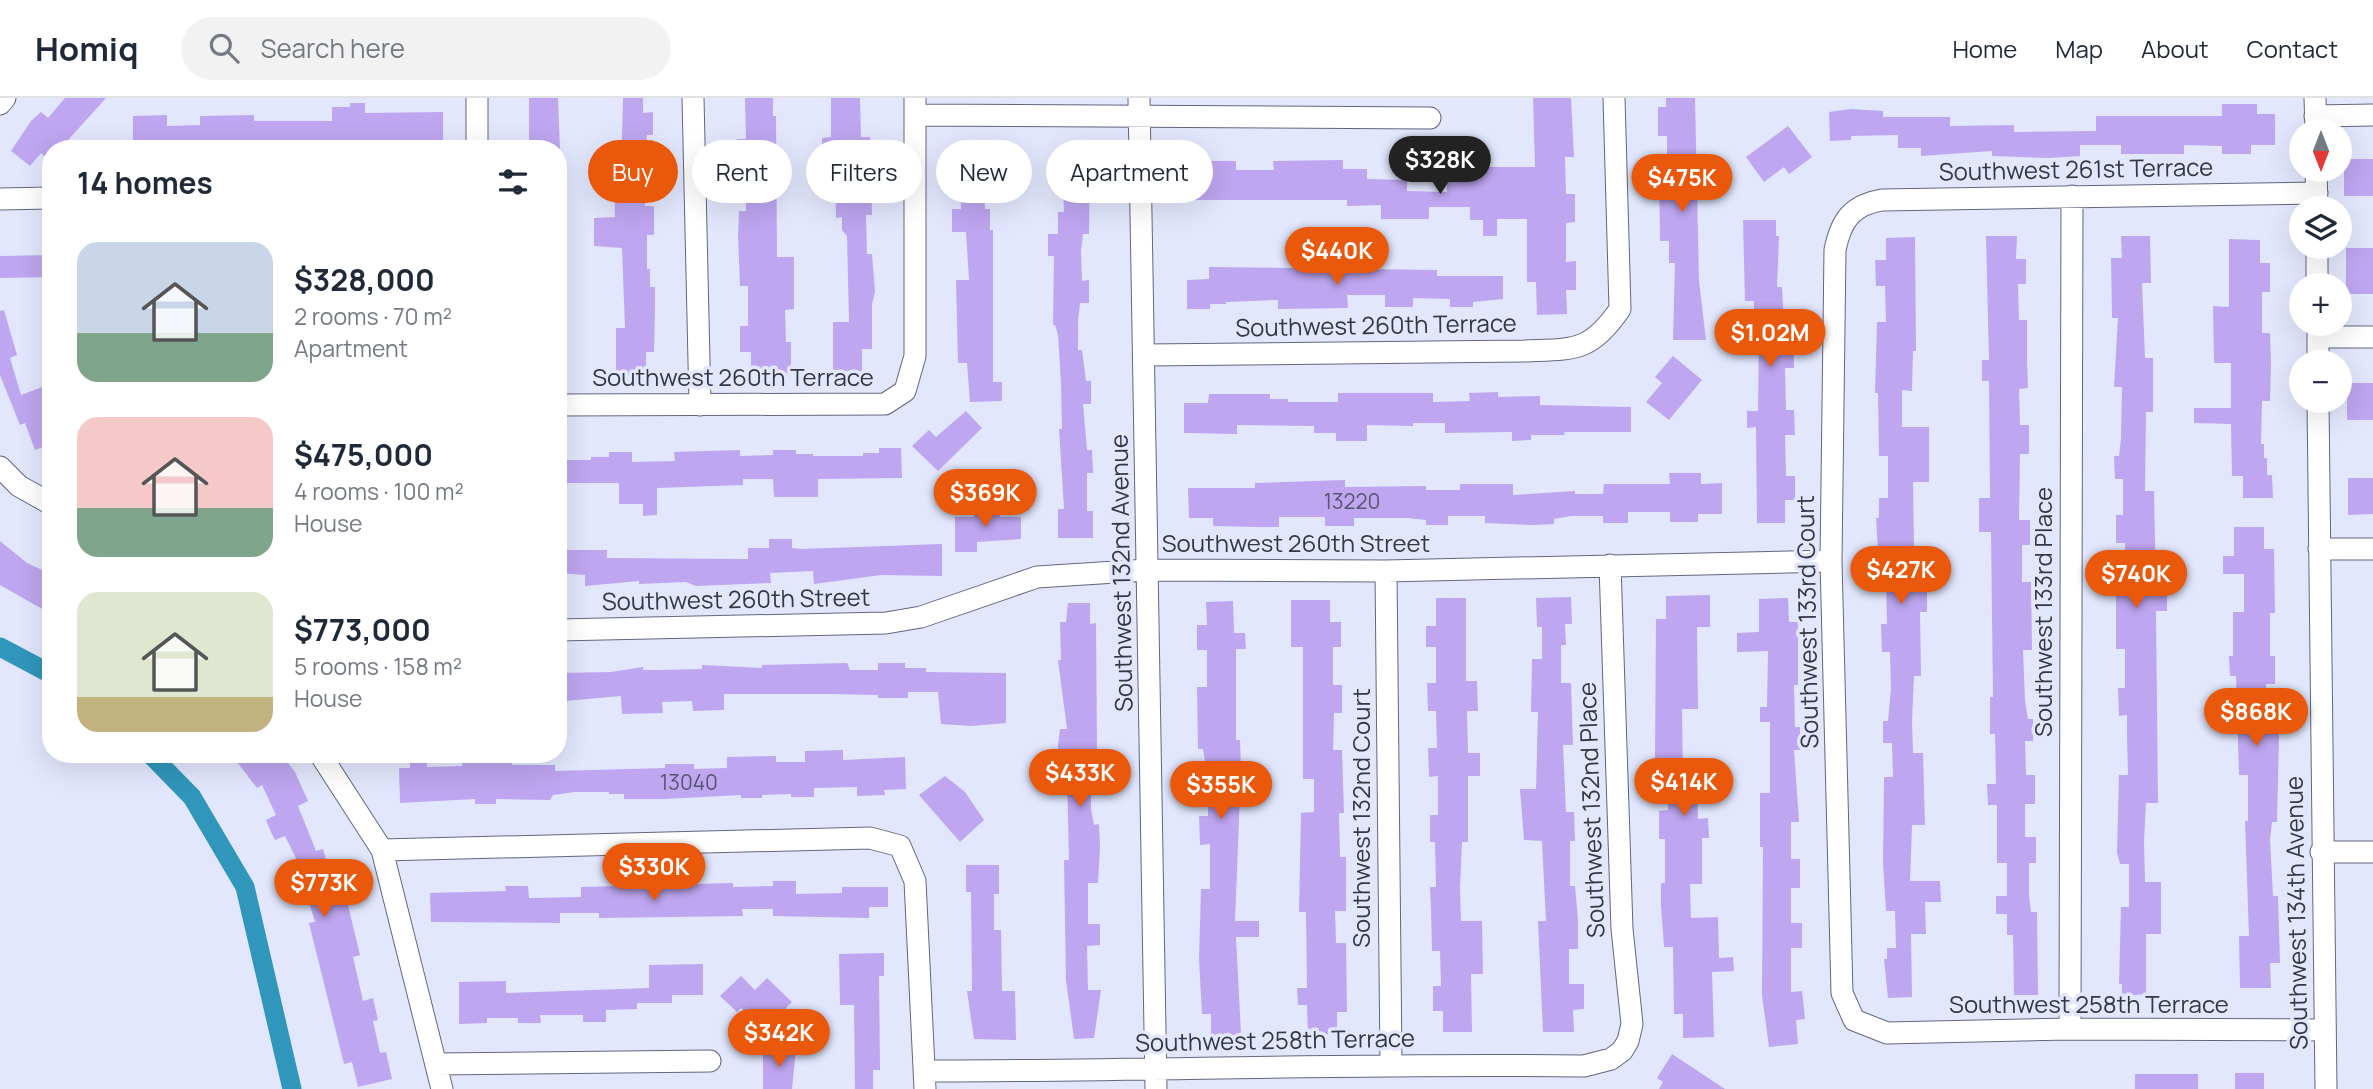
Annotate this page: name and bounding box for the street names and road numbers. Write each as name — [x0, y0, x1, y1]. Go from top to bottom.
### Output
street label: Southwest 261st Terrace — [1939, 150, 2213, 187]
street label: Southwest 260th Terrace — [1235, 306, 1517, 343]
street label: Southwest 260th Terrace — [592, 360, 874, 393]
street label: Southwest 132nd Avenue — [1102, 434, 1139, 712]
street label: Southwest 133rd Place — [2026, 487, 2059, 737]
street label: Southwest 133rd Court — [1788, 495, 1825, 749]
street label: Southwest 260th Street — [1162, 526, 1430, 559]
street label: Southwest 260th Street — [601, 580, 870, 617]
street label: Southwest 132nd Place — [1570, 682, 1611, 939]
street label: Southwest 132nd Court — [1344, 688, 1377, 948]
street label: Southwest 134th Avenue — [2277, 776, 2314, 1050]
street label: Southwest 258th Terrace — [1949, 987, 2229, 1020]
street label: Southwest 258th Terrace — [1135, 1021, 1415, 1058]

